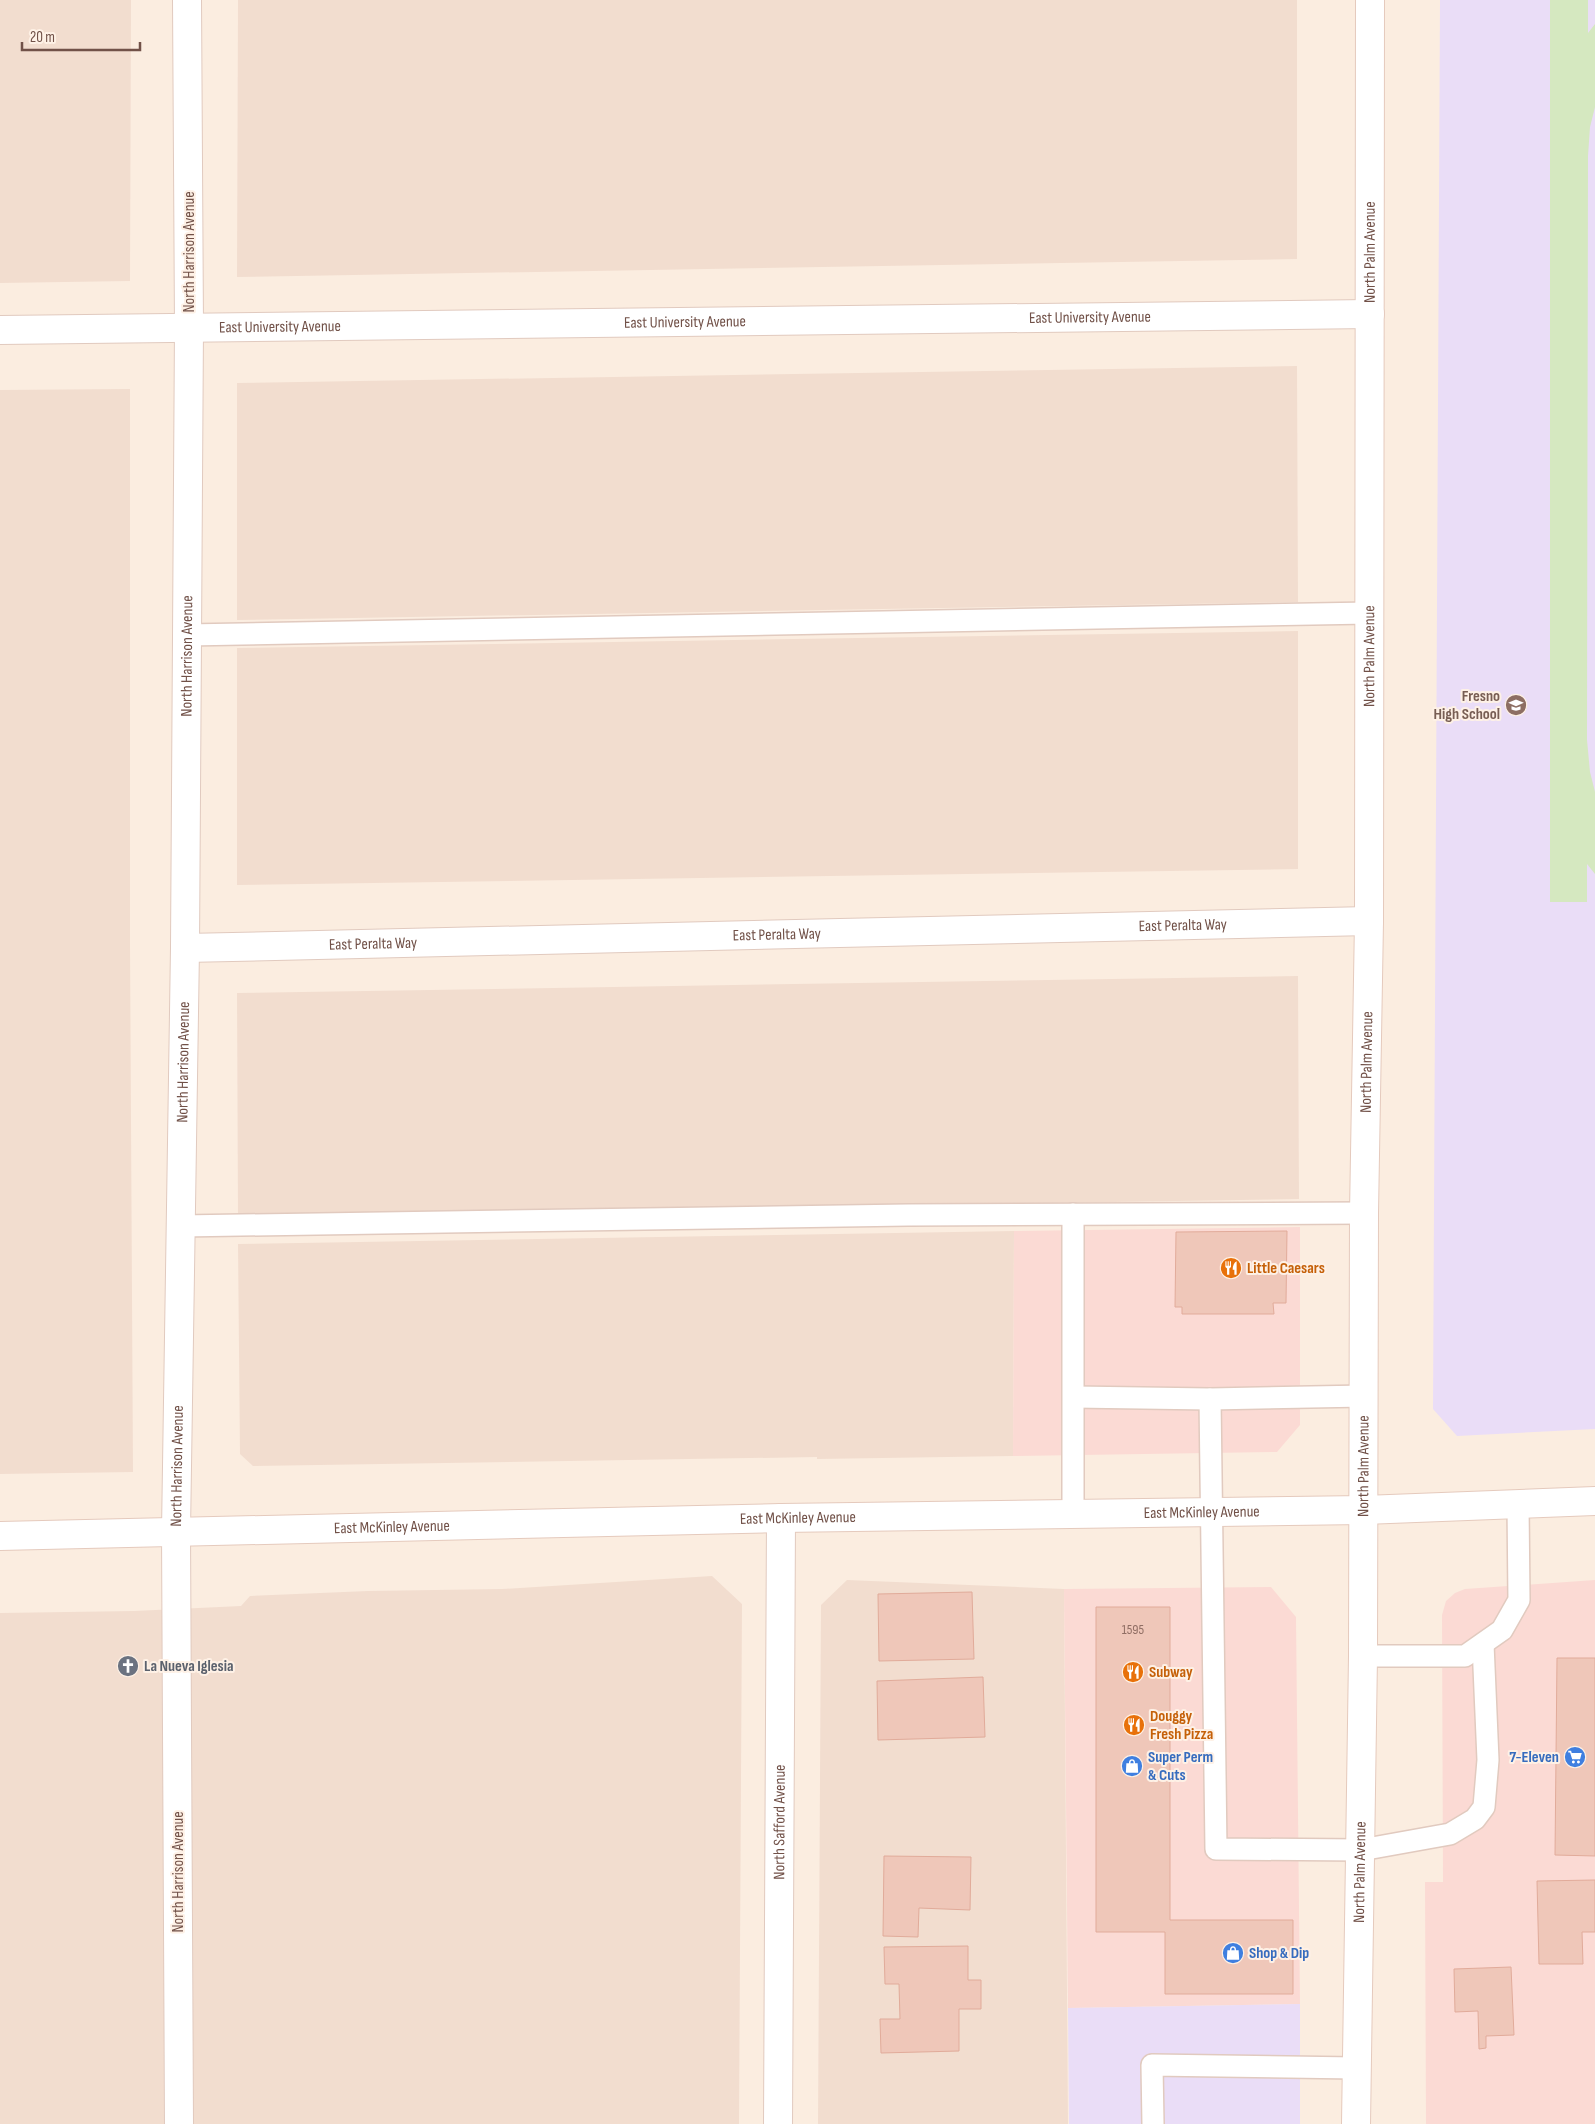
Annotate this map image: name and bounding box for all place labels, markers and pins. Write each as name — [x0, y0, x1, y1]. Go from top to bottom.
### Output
place label: Fresno High School — [1434, 687, 1500, 724]
school or university icon: Fresno High School — [1504, 693, 1528, 717]
restaurant icon: Little Caesars — [1219, 1256, 1243, 1280]
place label: Little Caesars — [1247, 1259, 1325, 1278]
church icon: La Nueva Iglesia — [116, 1654, 140, 1678]
place label: La Nueva Iglesia — [144, 1657, 234, 1676]
restaurant icon: Subway — [1121, 1660, 1145, 1684]
place label: Subway — [1149, 1663, 1193, 1682]
place label: Douggy Fresh Pizza — [1150, 1707, 1213, 1744]
restaurant icon: Douggy Fresh Pizza — [1122, 1713, 1146, 1737]
supermarket icon: 7-Eleven — [1563, 1745, 1587, 1769]
place label: Super Perm & Cuts — [1148, 1748, 1213, 1785]
place label: 7-Eleven — [1509, 1748, 1559, 1767]
shop icon: Super Perm & Cuts — [1120, 1754, 1144, 1778]
shop icon: Shop & Dip — [1221, 1941, 1245, 1965]
place label: Shop & Dip — [1249, 1944, 1309, 1963]

